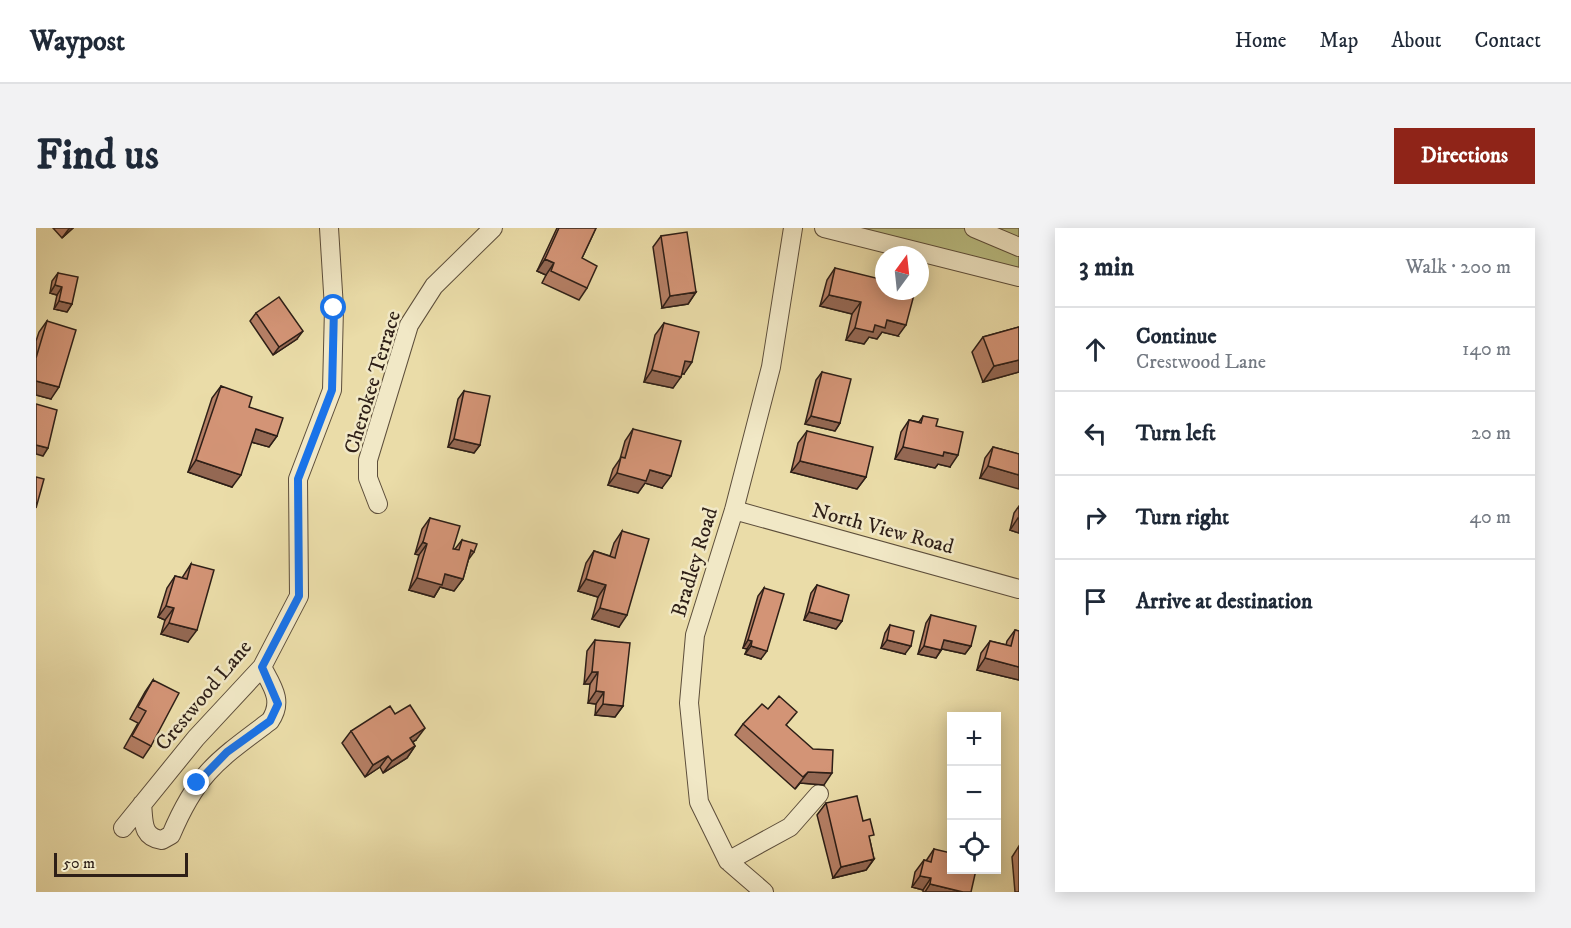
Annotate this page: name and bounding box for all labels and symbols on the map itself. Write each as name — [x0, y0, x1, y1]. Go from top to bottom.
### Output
north arrow — [875, 246, 929, 300]
route start — [320, 294, 346, 320]
street label: Cherokee Terrace — [339, 307, 407, 457]
street label: North View Road — [809, 498, 957, 561]
street label: Bradley Road — [666, 504, 724, 620]
street label: Crestwood Lane — [150, 635, 258, 756]
route end — [183, 769, 209, 795]
scale bar — [54, 850, 188, 878]

